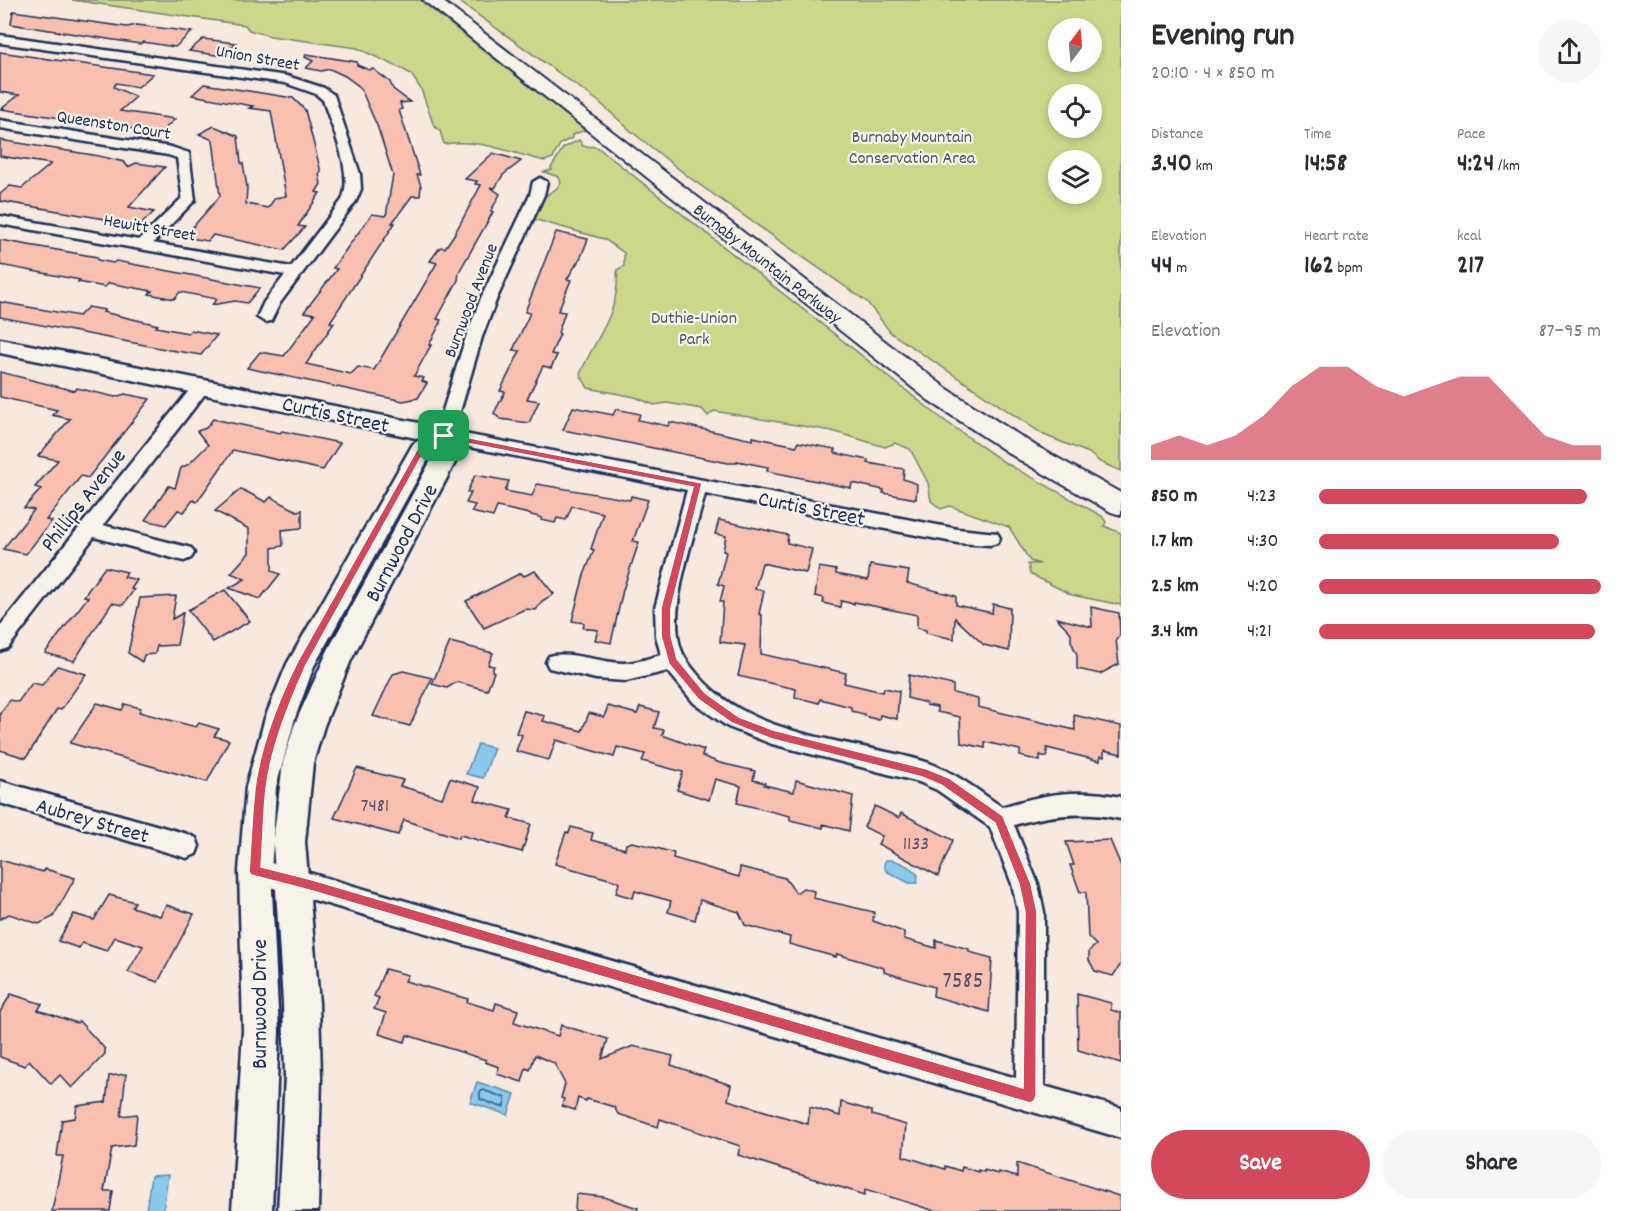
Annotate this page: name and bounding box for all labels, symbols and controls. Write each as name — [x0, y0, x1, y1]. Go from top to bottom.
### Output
text: Evening run — [1151, 14, 1295, 61]
north arrow — [1048, 18, 1102, 72]
map controls — [1048, 18, 1102, 204]
button: share — [1538, 20, 1601, 83]
street label: Union Street — [214, 40, 302, 79]
text: 20:10 · 4 × 850 m — [1151, 60, 1275, 88]
button: locate — [1048, 84, 1102, 138]
street label: Queenston Court — [55, 105, 173, 148]
text: Distance — [1151, 123, 1203, 146]
text: Time — [1304, 123, 1331, 146]
text: Pace — [1457, 123, 1485, 146]
park label: Burnaby Mountain Conservation Area — [849, 126, 976, 172]
text: 3.40 — [1151, 146, 1192, 183]
text: 14:58 — [1304, 146, 1347, 183]
text: 4:24 — [1457, 146, 1494, 183]
button: layers — [1048, 150, 1102, 204]
text: km — [1192, 155, 1213, 178]
text: /km — [1494, 155, 1520, 178]
street label: Burnaby Mountain Parkway — [687, 199, 847, 331]
street label: Hewitt Street — [102, 209, 198, 250]
text: Elevation — [1151, 225, 1207, 248]
text: Heart rate — [1304, 225, 1369, 248]
text: kcal — [1457, 225, 1481, 248]
street label: Burnwood Avenue — [439, 240, 506, 362]
text: 44 — [1151, 248, 1173, 285]
text: 162 — [1304, 248, 1334, 285]
text: 217 — [1457, 248, 1484, 285]
text: m — [1173, 257, 1187, 280]
text: bpm — [1334, 257, 1363, 280]
park label: Duthie-Union Park — [651, 307, 737, 353]
text: Elevation — [1151, 318, 1221, 346]
text: 87–95 m — [1539, 318, 1601, 346]
street label: Curtis Street — [279, 390, 392, 443]
pin — [418, 410, 469, 461]
icon: arrive — [427, 419, 460, 452]
street label: Phillips Avenue — [35, 443, 135, 559]
street label: Burnwood Drive — [359, 479, 447, 608]
text: 850 m — [1151, 483, 1198, 511]
text: 4:23 — [1247, 483, 1276, 511]
street label: Curtis Street — [755, 485, 868, 536]
text: 1.7 km — [1151, 528, 1193, 556]
text: 4:30 — [1247, 528, 1278, 556]
text: 2.5 km — [1151, 573, 1199, 601]
text: 4:20 — [1247, 573, 1278, 601]
text: 3.4 km — [1151, 618, 1198, 646]
text: 4:21 — [1247, 618, 1272, 646]
street label: Aubrey Street — [32, 791, 152, 853]
house number: 7481 — [361, 793, 389, 821]
house number: 1133 — [903, 831, 929, 859]
street label: Burnwood Drive — [246, 939, 277, 1069]
house number: 7585 — [942, 965, 984, 999]
button: Save — [1151, 1130, 1370, 1199]
button: Share — [1382, 1130, 1601, 1199]

